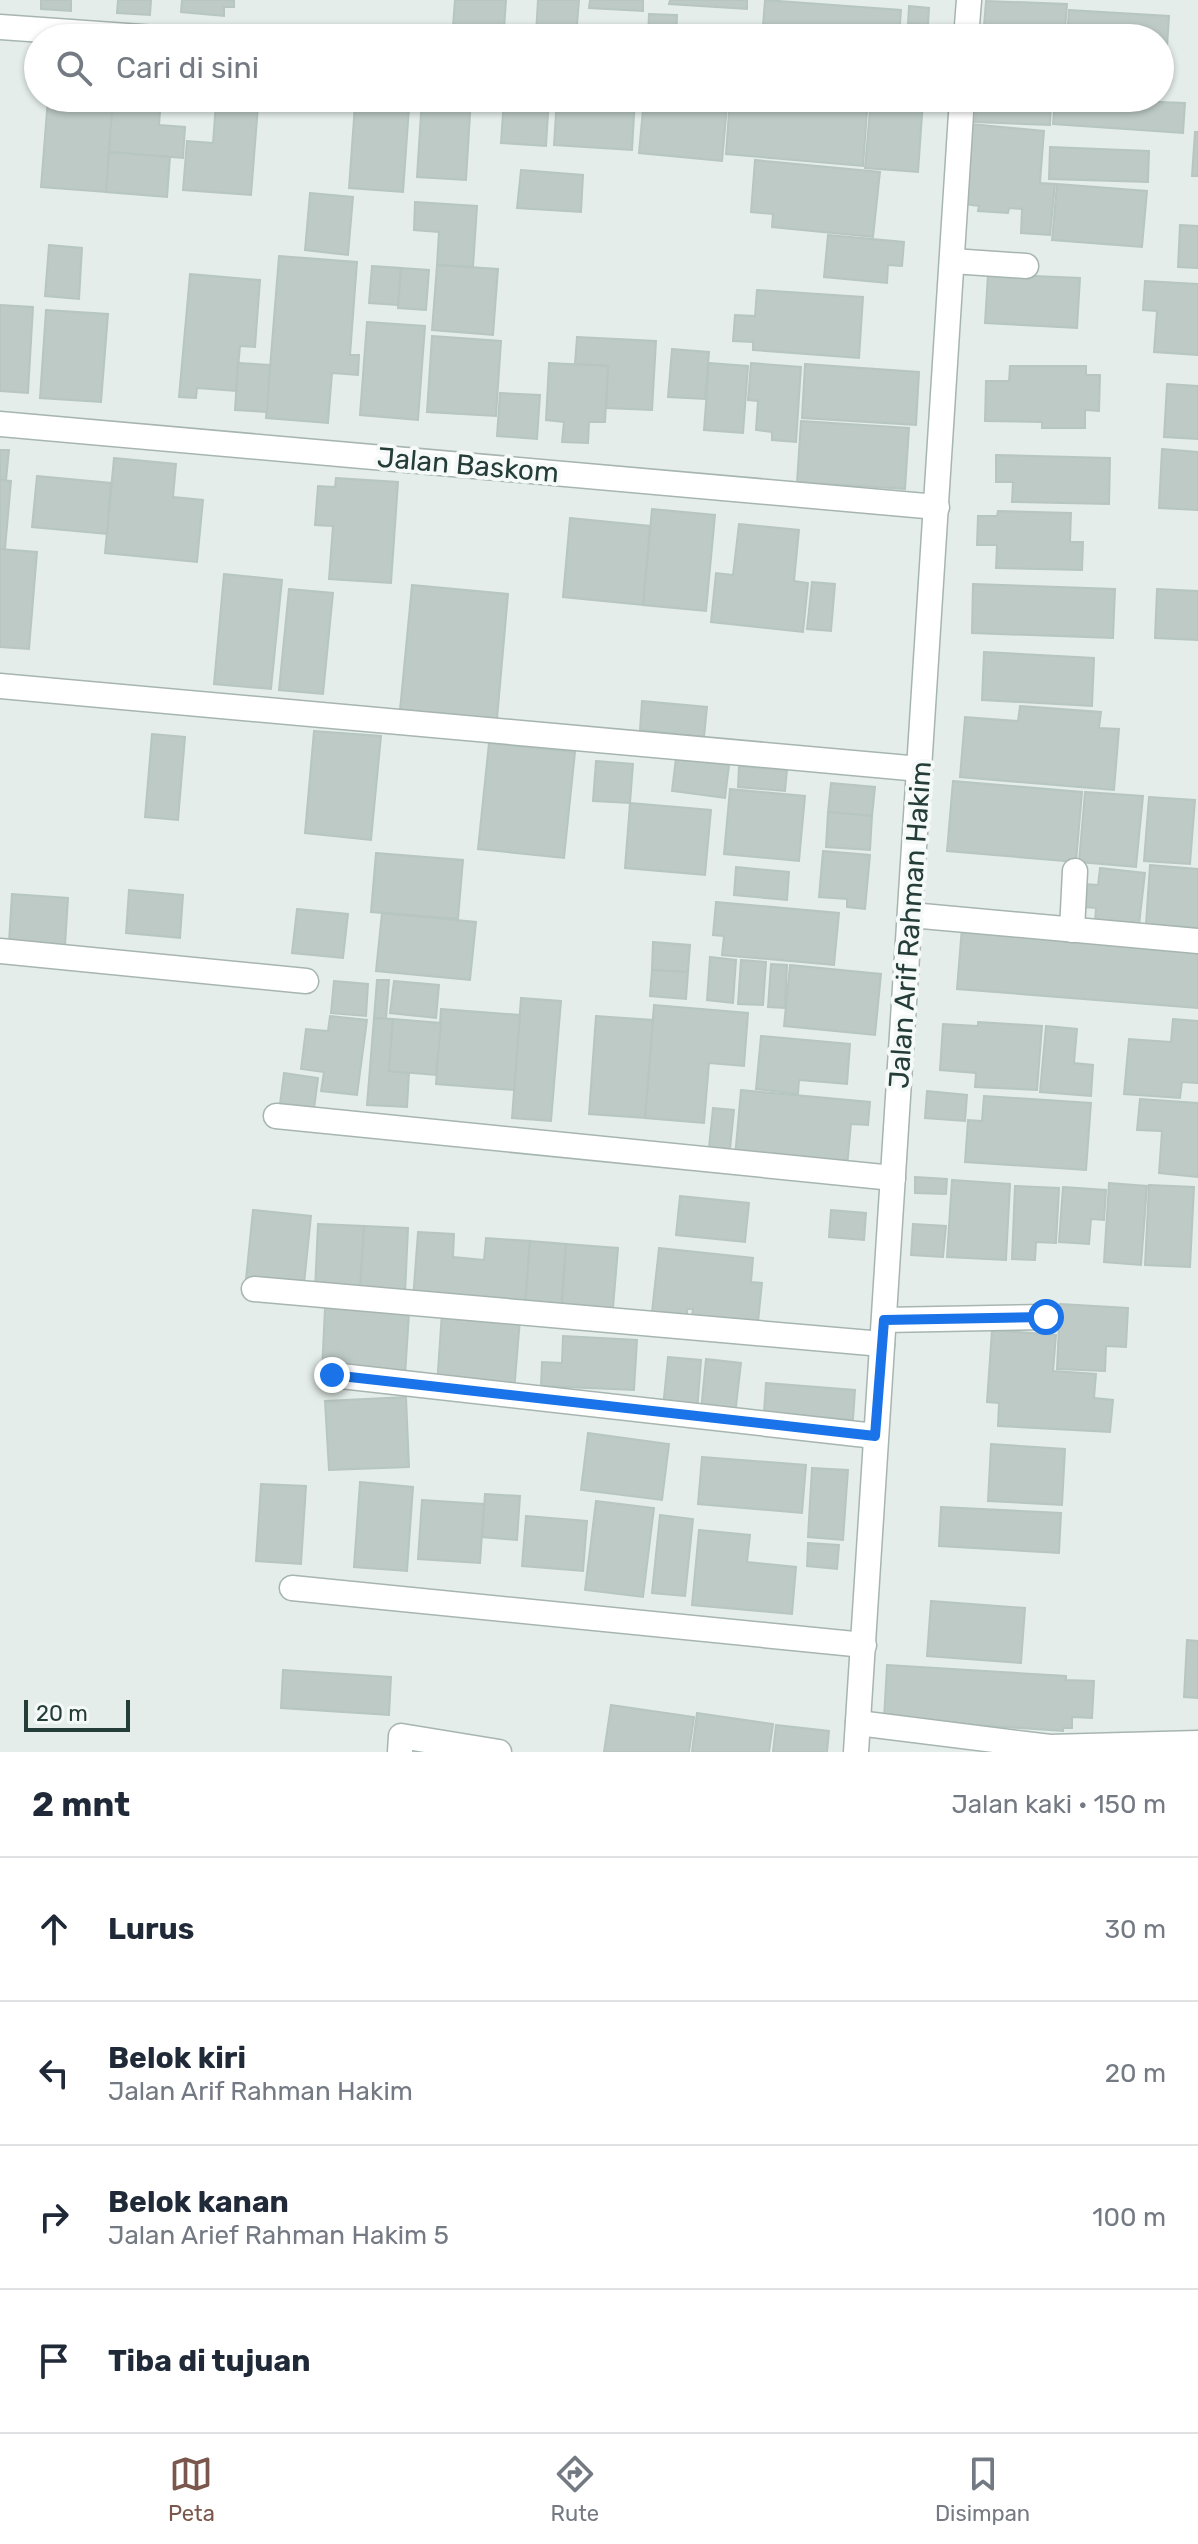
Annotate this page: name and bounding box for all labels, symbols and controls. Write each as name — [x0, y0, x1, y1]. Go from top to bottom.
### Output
search box — [24, 24, 1174, 112]
icon: search — [52, 46, 96, 90]
text: Cari di sini — [116, 50, 259, 86]
street label: Jalan Baskom — [376, 441, 560, 489]
street label: Jalan Arif Rahman Hakim — [882, 760, 938, 1090]
route start — [1028, 1299, 1064, 1335]
route end — [314, 1357, 350, 1393]
scale bar — [24, 1696, 130, 1732]
text: 20 m — [36, 1700, 88, 1727]
text: 2 mnt — [32, 1784, 130, 1825]
text: Jalan kaki · 150 m — [951, 1789, 1166, 1820]
icon: ahead — [32, 1907, 76, 1951]
text: Lurus — [108, 1911, 194, 1947]
text: 30 m — [1104, 1914, 1166, 1945]
text: Belok kiri — [108, 2040, 246, 2076]
icon: left — [32, 2051, 76, 2095]
text: 20 m — [1105, 2058, 1166, 2089]
text: Jalan Arif Rahman Hakim — [108, 2076, 413, 2107]
text: Belok kanan — [108, 2184, 289, 2220]
icon: right — [32, 2195, 76, 2239]
text: 100 m — [1092, 2202, 1166, 2233]
text: Jalan Arief Rahman Hakim 5 — [108, 2220, 449, 2251]
icon: arrive — [32, 2339, 76, 2383]
text: Tiba di tujuan — [108, 2343, 310, 2379]
tab: Peta — [168, 2452, 215, 2527]
tab: Rute — [551, 2452, 599, 2527]
tab: Disimpan — [935, 2452, 1030, 2527]

